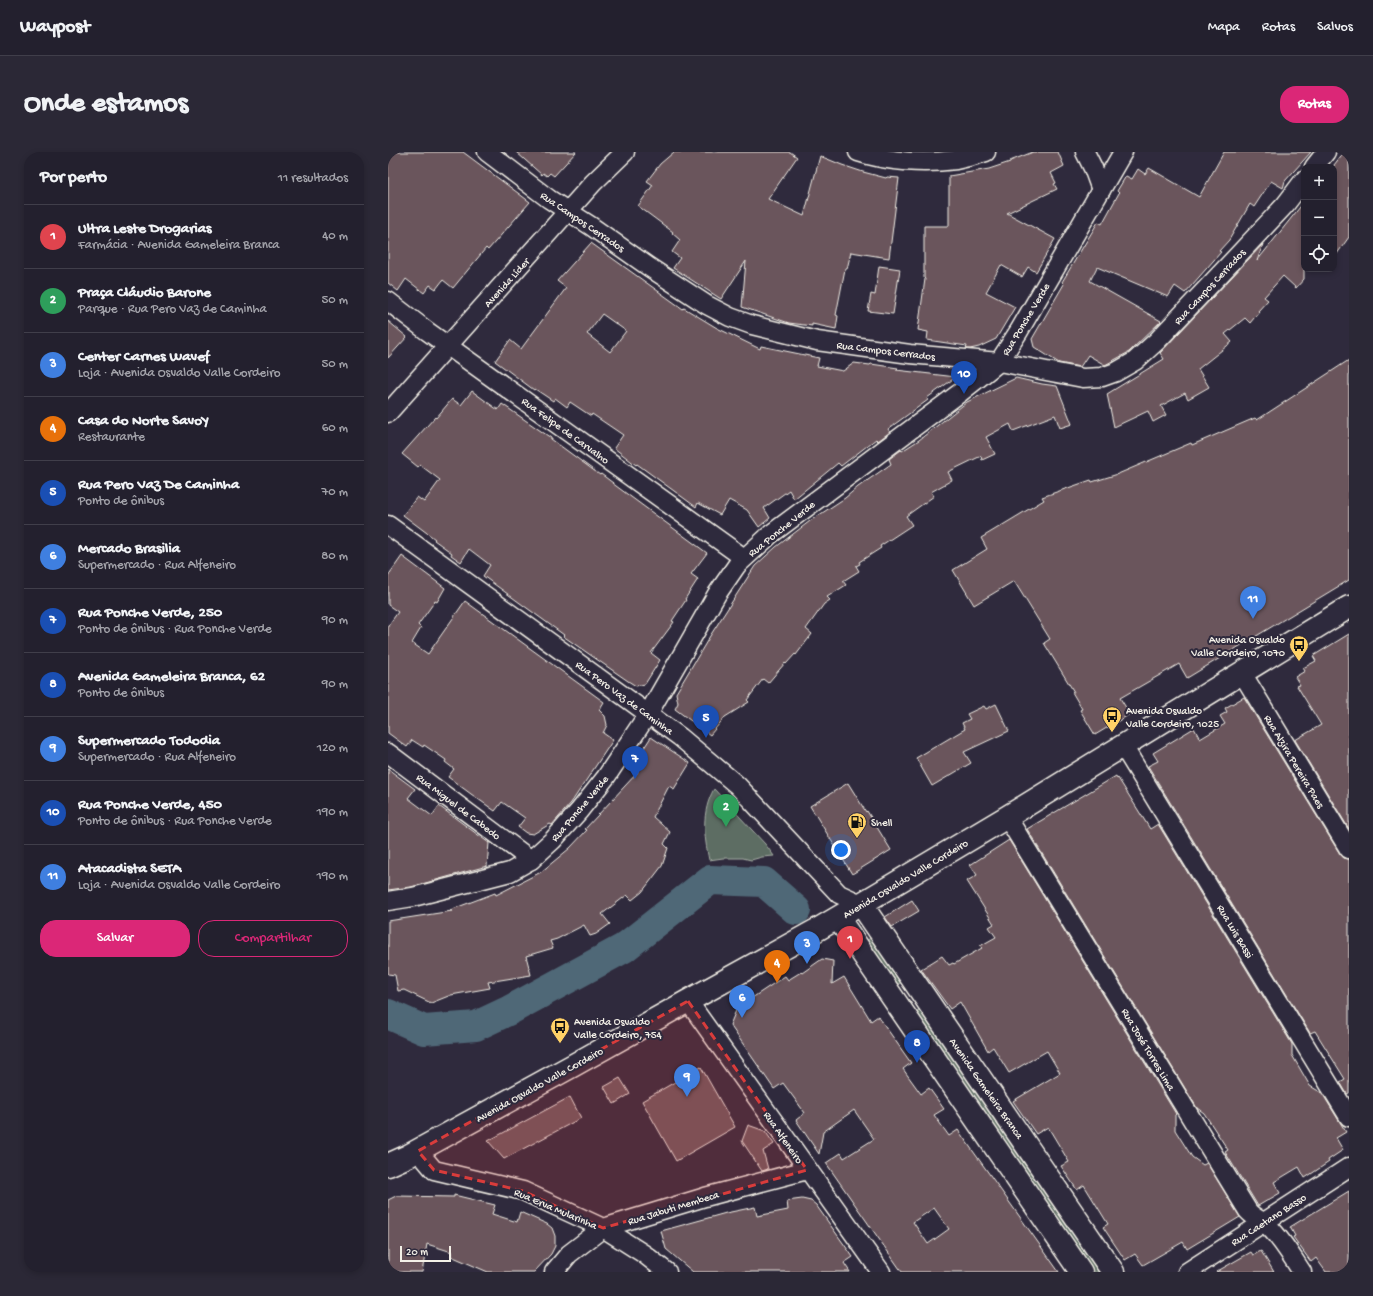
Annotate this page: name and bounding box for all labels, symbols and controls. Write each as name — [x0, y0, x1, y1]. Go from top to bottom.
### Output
text: Waypost — [20, 16, 90, 39]
text: Mapa — [1208, 19, 1240, 36]
text: Rotas — [1262, 19, 1295, 36]
text: Salvos — [1317, 19, 1353, 36]
button: Rotas — [1280, 86, 1349, 123]
text: Onde estamos — [24, 88, 188, 121]
map controls — [1301, 164, 1337, 272]
button: + — [1301, 164, 1337, 200]
text: Por perto — [40, 168, 107, 188]
text: 11 resultados — [278, 171, 348, 186]
street label: Rua Campos Cerrados — [537, 190, 627, 256]
button: − — [1301, 200, 1337, 236]
text: Ultra Leste Drogarias — [78, 220, 212, 238]
text: 1 — [50, 229, 56, 244]
text: 40 m — [322, 229, 348, 244]
button: locate — [1301, 236, 1337, 272]
text: Farmácia · Avenida Gameleira Branca — [78, 238, 280, 253]
street label: Rua Campos Cerrados — [1172, 246, 1249, 328]
street label: Avenida Líder — [482, 255, 533, 310]
street label: Rua Ponche Verde — [1000, 281, 1053, 358]
text: Praça Cláudio Barone — [78, 284, 211, 302]
text: 2 — [50, 293, 56, 308]
text: 50 m — [321, 293, 348, 308]
text: Parque · Rua Pero Vaz de Caminha — [78, 302, 267, 317]
street label: Rua Campos Cerrados — [836, 340, 937, 364]
text: Center Carnes Wavef — [78, 348, 209, 366]
text: 3 — [50, 357, 56, 372]
text: 50 m — [321, 357, 348, 372]
pin: 10 — [951, 361, 977, 394]
text: Loja · Avenida Osvaldo Valle Cordeiro — [78, 366, 280, 381]
street label: Rua Felipe de Carvalho — [519, 396, 611, 468]
text: Casa do Norte SavoY — [78, 412, 209, 430]
text: 4 — [50, 421, 56, 436]
text: 60 m — [322, 421, 348, 436]
text: Restaurante — [78, 430, 145, 445]
text: Rua Pero Vaz De Caminha — [78, 476, 239, 494]
text: 5 — [50, 485, 56, 500]
text: 70 m — [322, 485, 348, 500]
text: Ponto de ônibus — [78, 494, 164, 509]
street label: Rua Ponche Verde — [746, 499, 818, 560]
text: Mercado Brasilia — [78, 540, 180, 558]
text: 6 — [50, 549, 56, 564]
text: 80 m — [321, 549, 348, 564]
text: Supermercado · Rua Alfeneiro — [78, 558, 236, 573]
pin: 11 — [1240, 586, 1266, 619]
text: Rua Ponche Verde, 250 — [78, 604, 222, 622]
text: 7 — [50, 613, 56, 628]
text: 90 m — [322, 613, 348, 628]
text: Ponto de ônibus · Rua Ponche Verde — [78, 622, 272, 637]
bus stop icon: Avenida Osvaldo Valle Cordeiro, 1070 — [1288, 634, 1310, 662]
place label: Avenida Osvaldo Valle Cordeiro, 1070 — [1190, 635, 1285, 660]
street label: Rua Pero Vaz de Caminha — [573, 659, 676, 739]
text: Avenida Gameleira Branca, 62 — [78, 668, 265, 686]
text: 8 — [49, 677, 57, 692]
text: 90 m — [322, 677, 348, 692]
text: Ponto de ônibus — [78, 686, 164, 701]
pin: 5 — [693, 705, 719, 738]
bus stop icon: Avenida Osvaldo Valle Cordeiro, 1025 — [1101, 705, 1123, 733]
place label: Avenida Osvaldo Valle Cordeiro, 1025 — [1125, 706, 1219, 731]
street label: Rua Alzira Pereira Paes — [1261, 713, 1326, 812]
text: Supermercado Tododia — [78, 732, 220, 750]
text: 9 — [50, 741, 56, 756]
text: 120 m — [317, 741, 348, 756]
pin: 7 — [622, 746, 648, 779]
text: Supermercado · Rua Alfeneiro — [78, 750, 236, 765]
street label: Rua Miguel de Cabedo — [413, 772, 502, 843]
street label: Rua Ponche Verde — [549, 774, 612, 845]
pin: 2 — [713, 794, 739, 827]
text: Rua Ponche Verde, 450 — [78, 796, 222, 814]
text: 10 — [47, 805, 59, 820]
text: 190 m — [317, 805, 348, 820]
fuel station icon: Shell — [846, 811, 868, 839]
text: Ponto de ônibus · Rua Ponche Verde — [78, 814, 272, 829]
place label: Shell — [871, 818, 893, 830]
street label: Avenida Osvaldo Valle Cordeiro — [841, 837, 971, 922]
your location — [831, 840, 851, 860]
text: Atacadista SETA — [78, 860, 181, 878]
text: 11 — [48, 869, 58, 884]
text: 190 m — [317, 869, 348, 884]
text: Loja · Avenida Osvaldo Valle Cordeiro — [78, 878, 280, 893]
street label: Rua Luis Bassi — [1214, 903, 1255, 961]
button: Salvar — [40, 920, 190, 957]
button: Compartilhar — [198, 920, 348, 957]
pin: 1 — [837, 926, 863, 959]
pin: 3 — [794, 931, 820, 964]
pin: 4 — [764, 950, 790, 983]
pin: 6 — [729, 985, 755, 1018]
street label: Rua José Torres Lima — [1118, 1007, 1177, 1094]
bus stop icon: Avenida Osvaldo Valle Cordeiro, 754 — [549, 1016, 571, 1044]
place label: Avenida Osvaldo Valle Cordeiro, 754 — [573, 1017, 663, 1042]
pin: 8 — [904, 1030, 930, 1063]
street label: Avenida Gameleira Branca — [946, 1037, 1025, 1143]
street label: Avenida Osvaldo Valle Cordeiro — [474, 1046, 606, 1126]
pin: 9 — [674, 1064, 700, 1097]
street label: Rua Alfeneiro — [760, 1109, 806, 1167]
street label: Rua Erva Mularinha — [512, 1187, 599, 1233]
street label: Rua Jabuti Membeca — [627, 1189, 721, 1228]
street label: Rua Caetano Basso — [1229, 1192, 1309, 1249]
scale bar — [400, 1244, 451, 1263]
text: 20 m — [406, 1247, 428, 1259]

